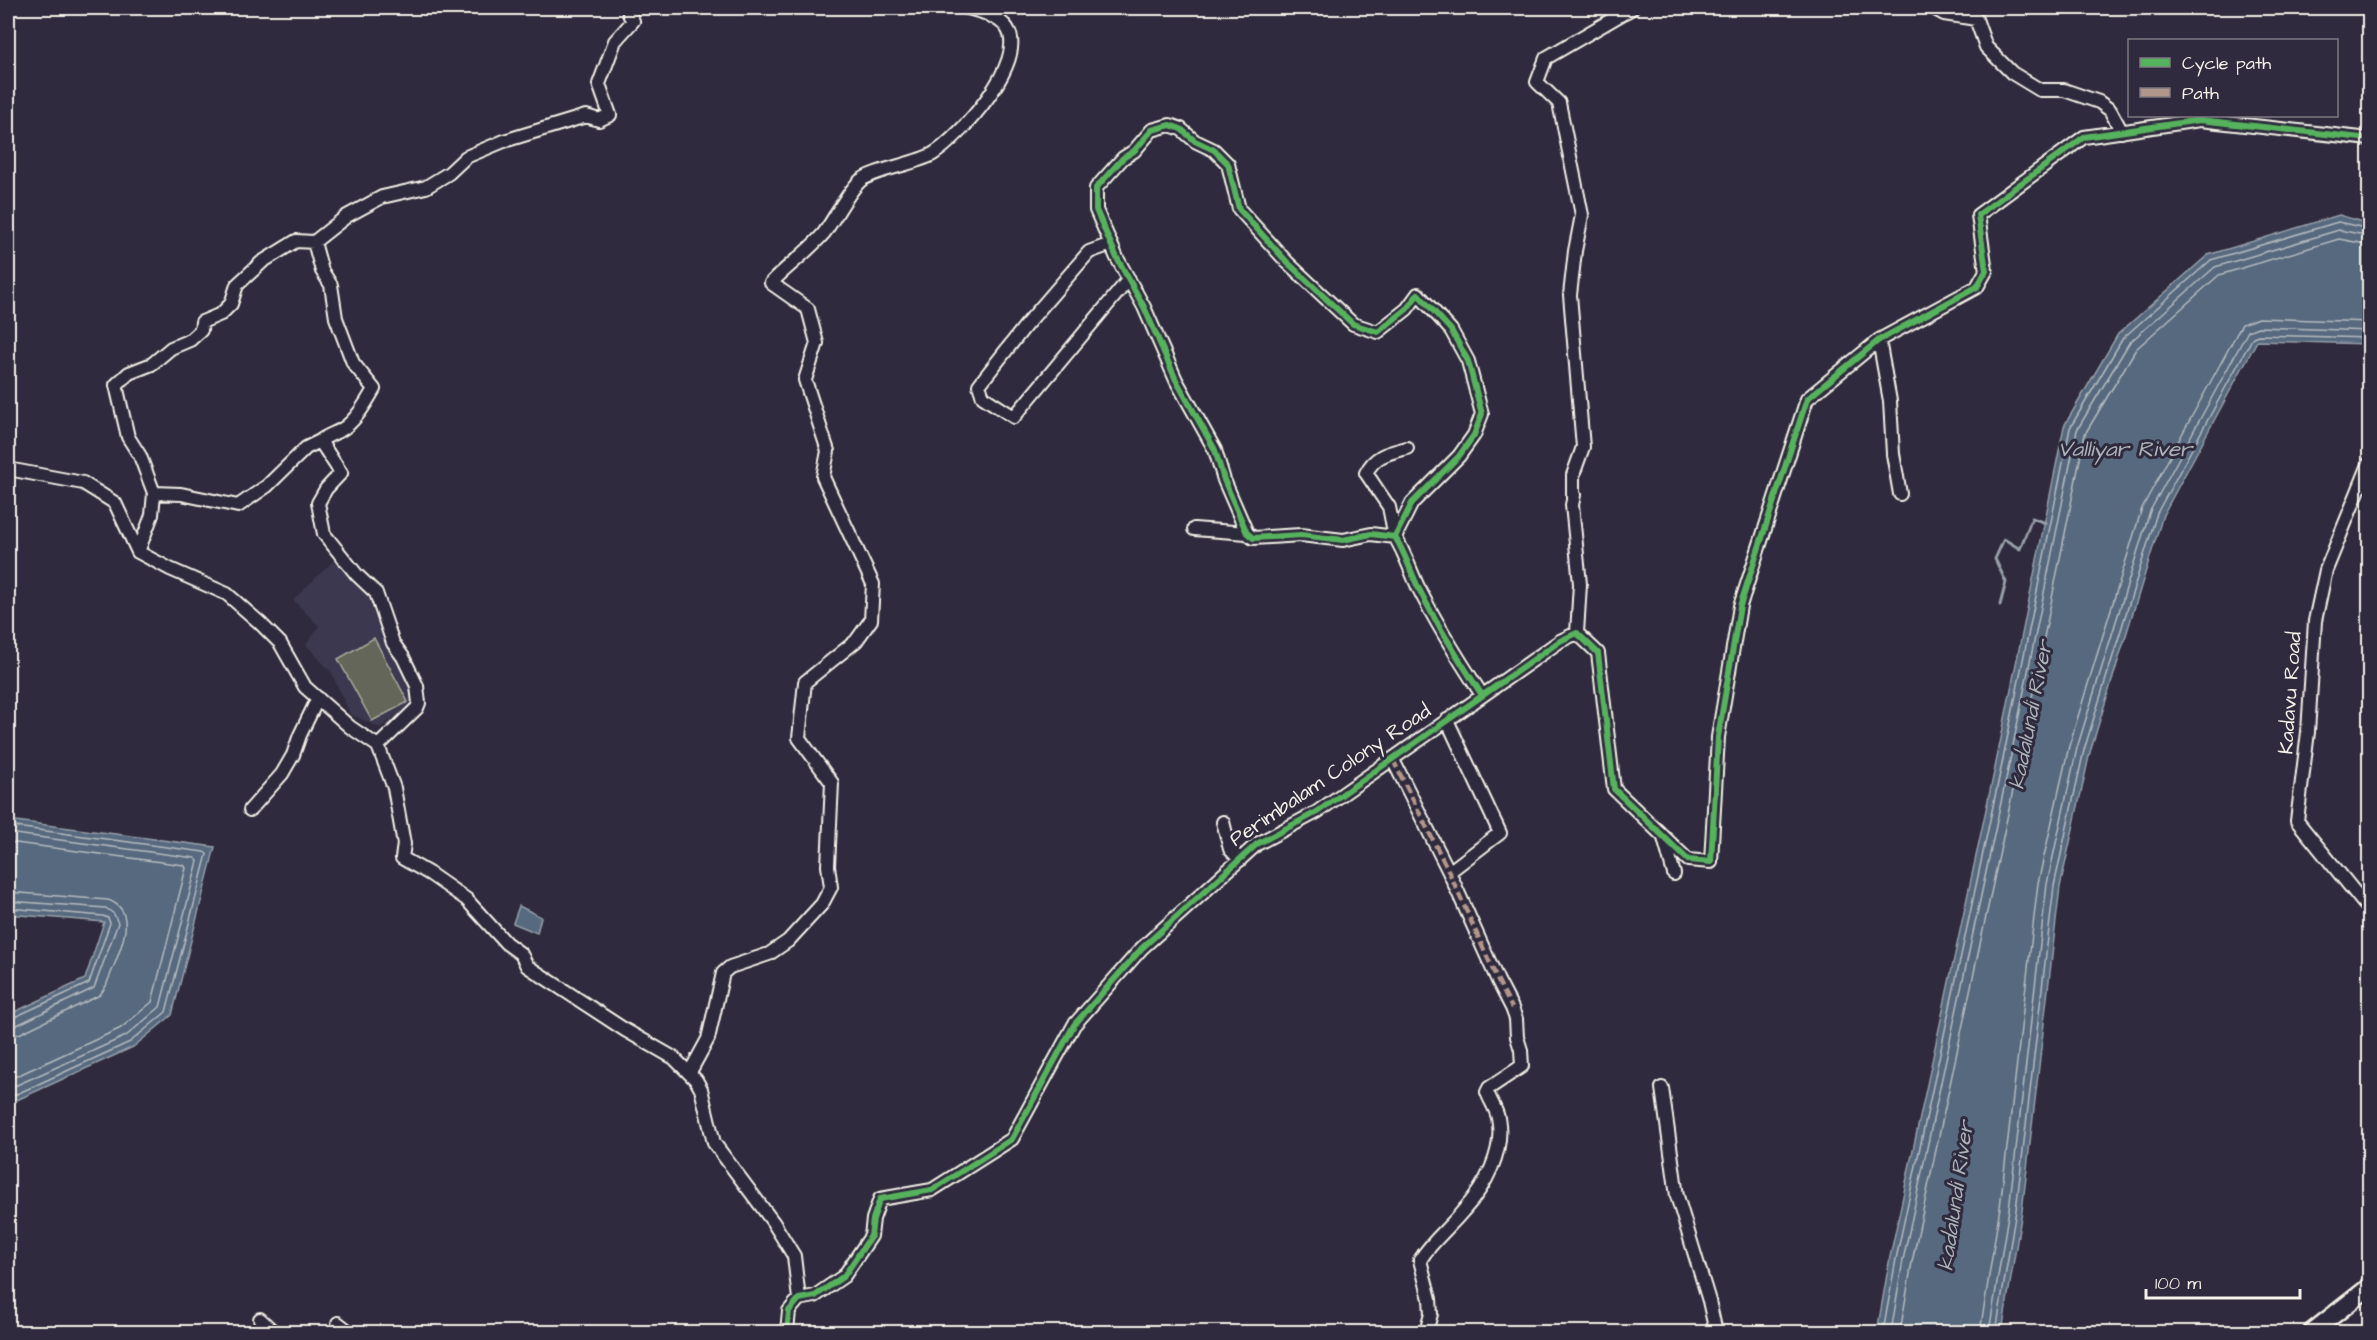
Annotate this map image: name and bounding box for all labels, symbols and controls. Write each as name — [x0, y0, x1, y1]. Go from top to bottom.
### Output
legend — [2128, 39, 2338, 117]
text: Cycle path — [2182, 51, 2271, 77]
text: Path — [2182, 81, 2219, 106]
water label: Valliyar River — [2058, 434, 2195, 466]
street label: Kadavu Road — [2271, 630, 2309, 755]
water label: kadalundi River — [2001, 635, 2061, 792]
street label: Perimbalam Colony Road — [1223, 696, 1438, 855]
water label: kadalundi River — [1930, 1116, 1982, 1273]
scale bar — [2146, 1262, 2300, 1300]
text: 100 m — [2155, 1271, 2201, 1296]

